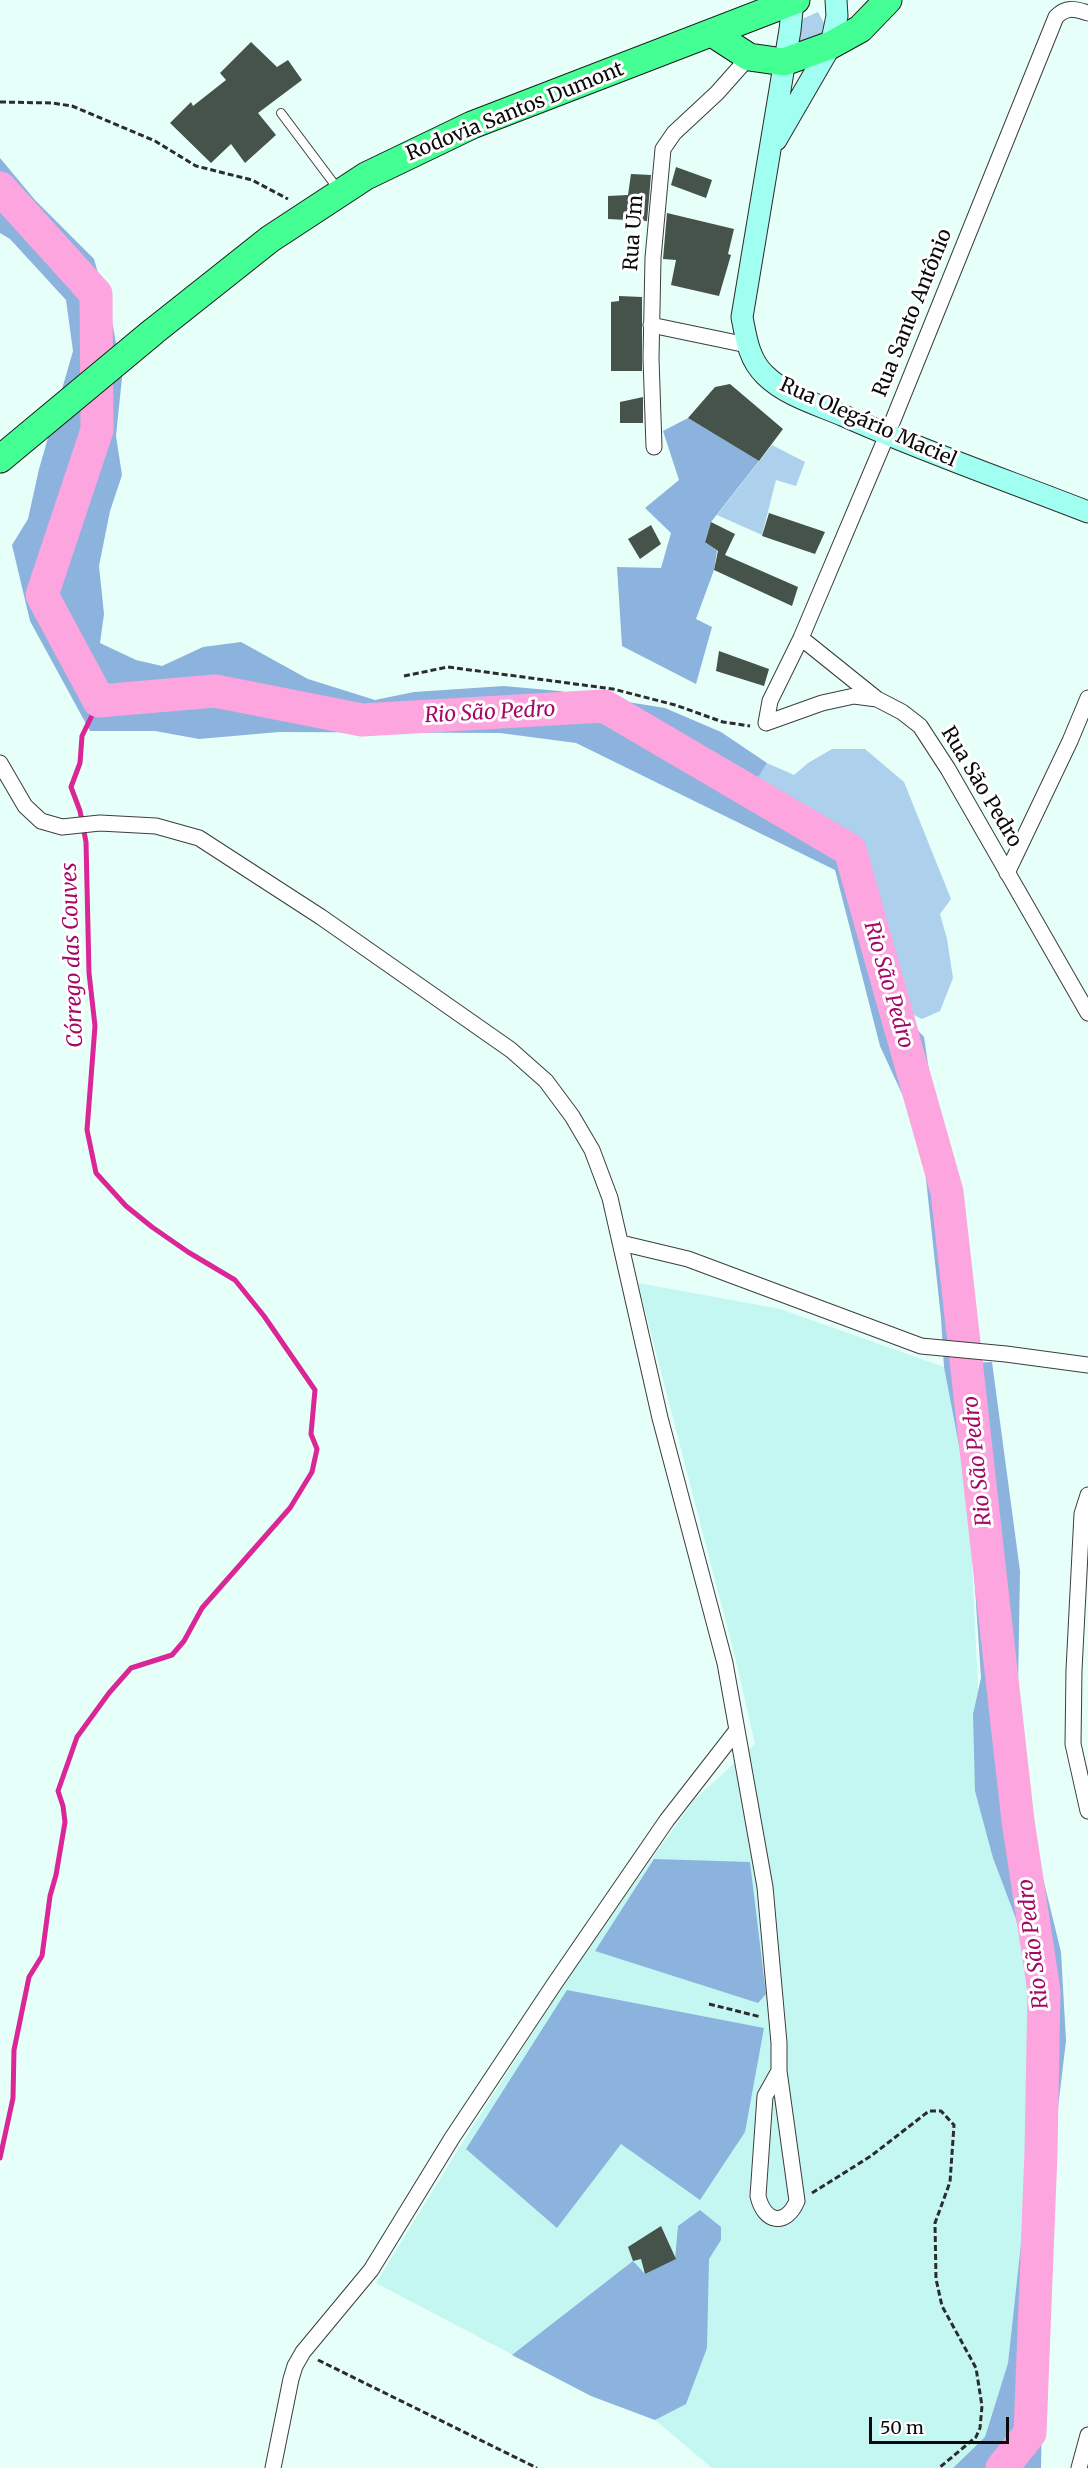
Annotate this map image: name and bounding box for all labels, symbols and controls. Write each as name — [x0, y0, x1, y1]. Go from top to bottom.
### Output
street label: Rodovia Santos Dumont — [403, 57, 627, 167]
street label: Rua Um — [619, 194, 649, 272]
street label: Rua Santo Antônio — [868, 226, 958, 400]
street label: Rua Olegário Maciel — [776, 373, 960, 473]
water label: Rio São Pedro — [424, 697, 556, 729]
street label: Rua São Pedro — [936, 722, 1026, 852]
water label: Córrego das Couves — [57, 862, 89, 1048]
water label: Rio São Pedro — [858, 919, 918, 1051]
water label: Rio São Pedro — [959, 1395, 997, 1527]
water label: Rio São Pedro — [1014, 1877, 1054, 2011]
scale bar — [872, 2405, 1012, 2443]
text: 50 m — [880, 2416, 924, 2439]

